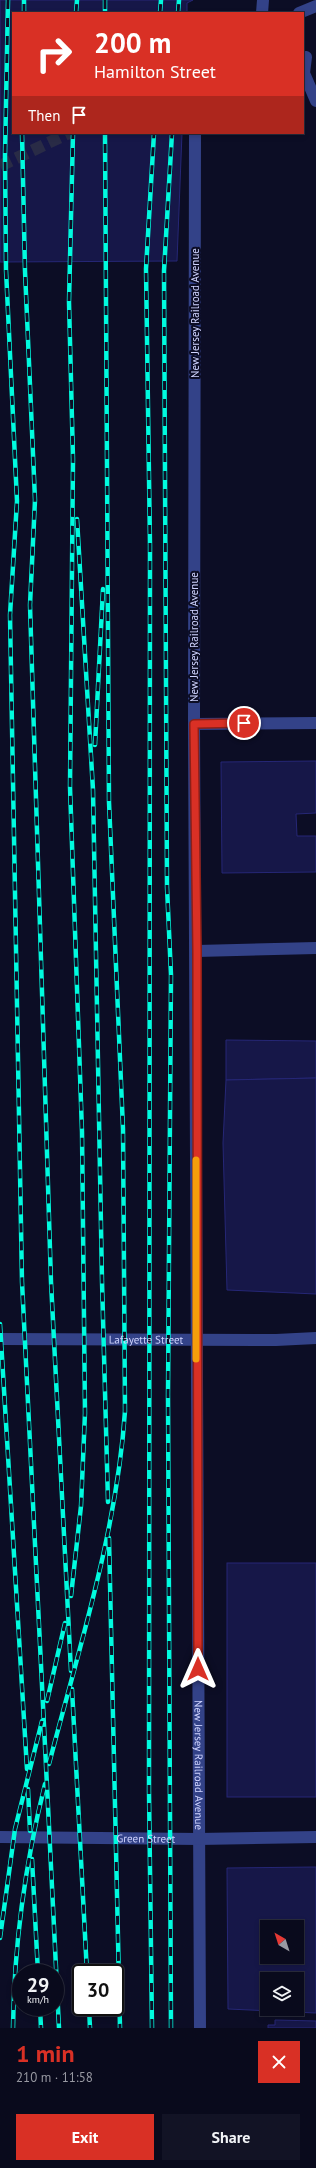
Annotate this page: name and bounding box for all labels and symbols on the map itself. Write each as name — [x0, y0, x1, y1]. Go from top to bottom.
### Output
street label: New Jersey Railroad Avenue — [188, 248, 202, 378]
street label: New Jersey Railroad Avenue — [187, 572, 201, 702]
pin — [227, 706, 261, 740]
street label: Lafayette Street — [109, 1332, 184, 1347]
position arrow — [177, 1648, 219, 1690]
street label: New Jersey Railroad Avenue — [191, 1700, 206, 1830]
street label: Green Street — [117, 1831, 176, 1846]
north arrow — [260, 1920, 304, 1964]
speed limit sign: 30 — [72, 1964, 124, 2016]

